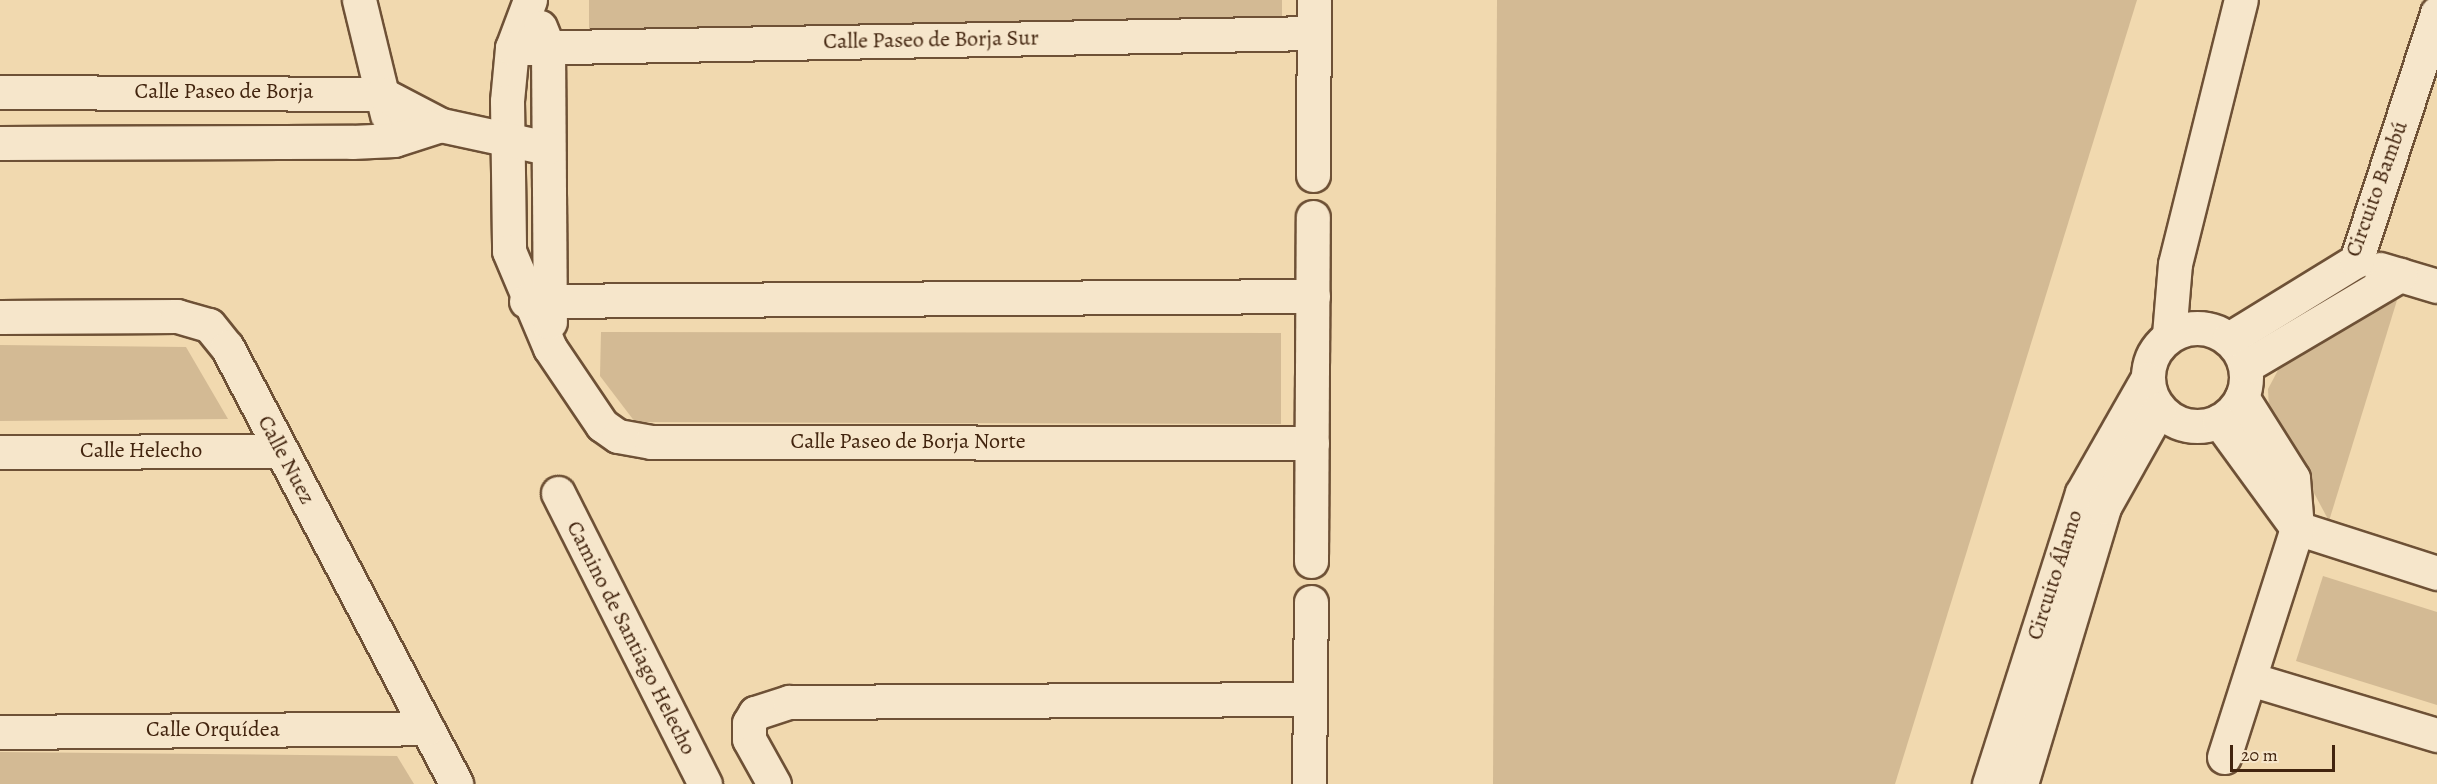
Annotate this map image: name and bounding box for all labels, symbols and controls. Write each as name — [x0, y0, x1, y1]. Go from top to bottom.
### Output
street label: Calle Paseo de Borja Sur — [823, 25, 1039, 55]
street label: Calle Paseo de Borja — [135, 79, 313, 105]
street label: Circuito Bambú — [2340, 118, 2414, 260]
street label: Calle Nuez — [252, 411, 320, 509]
street label: Calle Paseo de Borja Norte — [790, 429, 1026, 455]
street label: Calle Helecho — [80, 438, 202, 464]
street label: Circuito Álamo — [2022, 507, 2088, 643]
street label: Camino de Santiago Helecho — [561, 517, 701, 759]
street label: Calle Orquídea — [146, 717, 280, 743]
scale bar — [2233, 733, 2338, 771]
text: 20 m — [2241, 743, 2278, 767]

